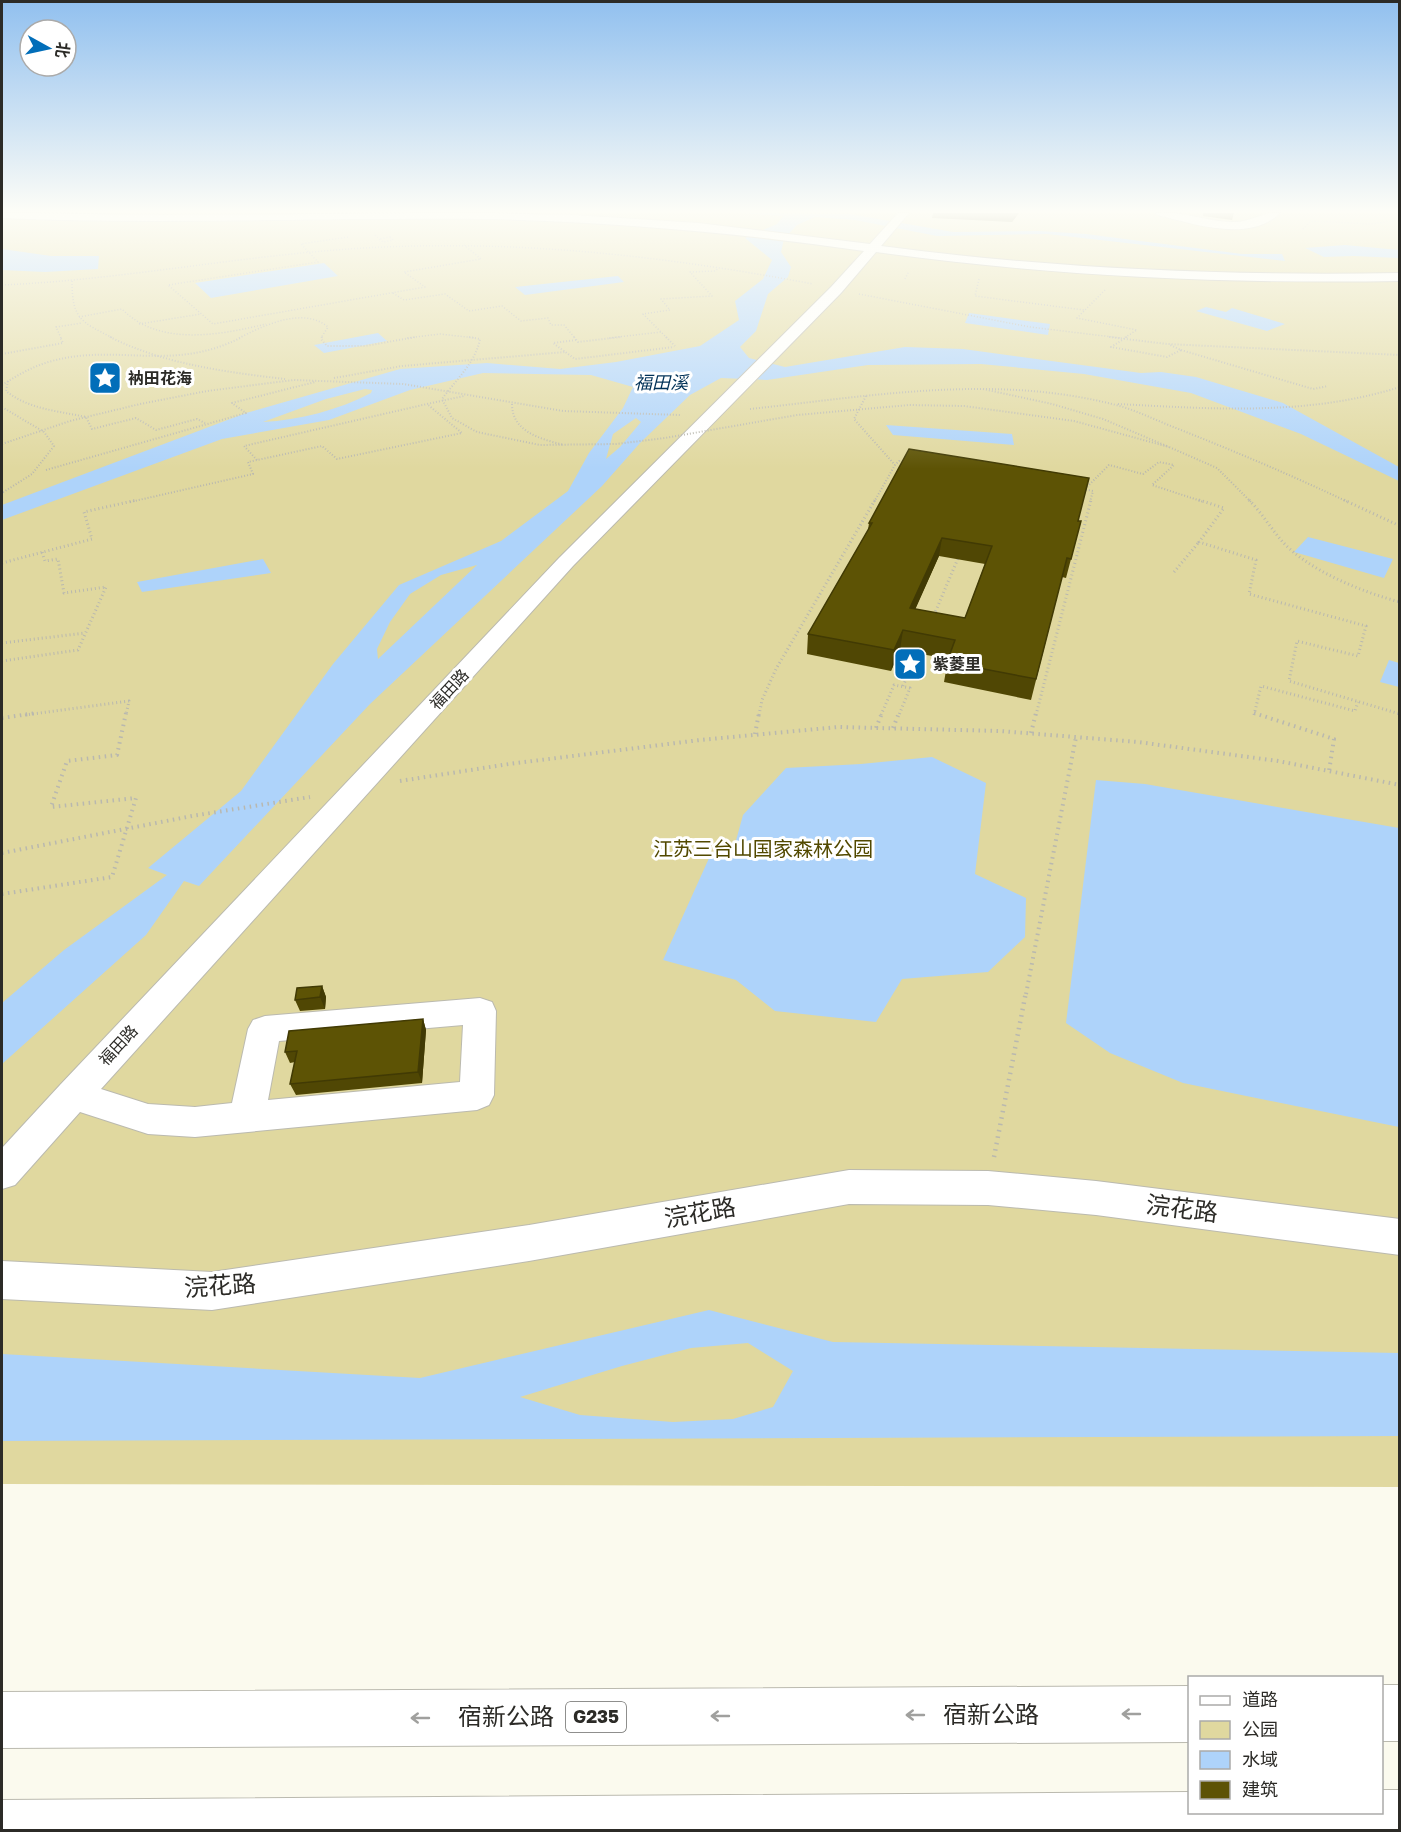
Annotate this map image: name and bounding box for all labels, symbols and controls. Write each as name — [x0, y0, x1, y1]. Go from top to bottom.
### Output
north arrow — [18, 18, 78, 78]
text: 北 — [52, 41, 74, 59]
place icon: 衲田花海 — [87, 360, 123, 396]
place label: 衲田花海 — [128, 368, 192, 388]
water label: 福田溪 — [634, 371, 690, 393]
place icon: 紫菱里 — [892, 646, 928, 682]
place label: 紫菱里 — [933, 654, 981, 674]
street label: 福田路 — [425, 665, 473, 713]
park label: 江苏三台山国家森林公园 — [653, 836, 873, 860]
street label: 福田路 — [94, 1021, 142, 1069]
street label: 浣花路 — [1145, 1189, 1220, 1226]
street label: 浣花路 — [662, 1191, 738, 1232]
street label: 浣花路 — [183, 1268, 257, 1301]
legend — [1188, 1676, 1383, 1814]
text: 道路 — [1242, 1688, 1278, 1710]
street label: 宿新公路 — [943, 1699, 1039, 1728]
street label: 宿新公路 — [458, 1701, 554, 1730]
road number: G235 — [566, 1702, 626, 1732]
one-way arrow — [1122, 1708, 1142, 1720]
one-way arrow — [906, 1709, 926, 1721]
one-way arrow — [711, 1710, 731, 1722]
one-way arrow — [411, 1712, 431, 1724]
text: 公园 — [1242, 1718, 1278, 1740]
text: 水域 — [1242, 1748, 1278, 1770]
text: 建筑 — [1242, 1778, 1278, 1800]

